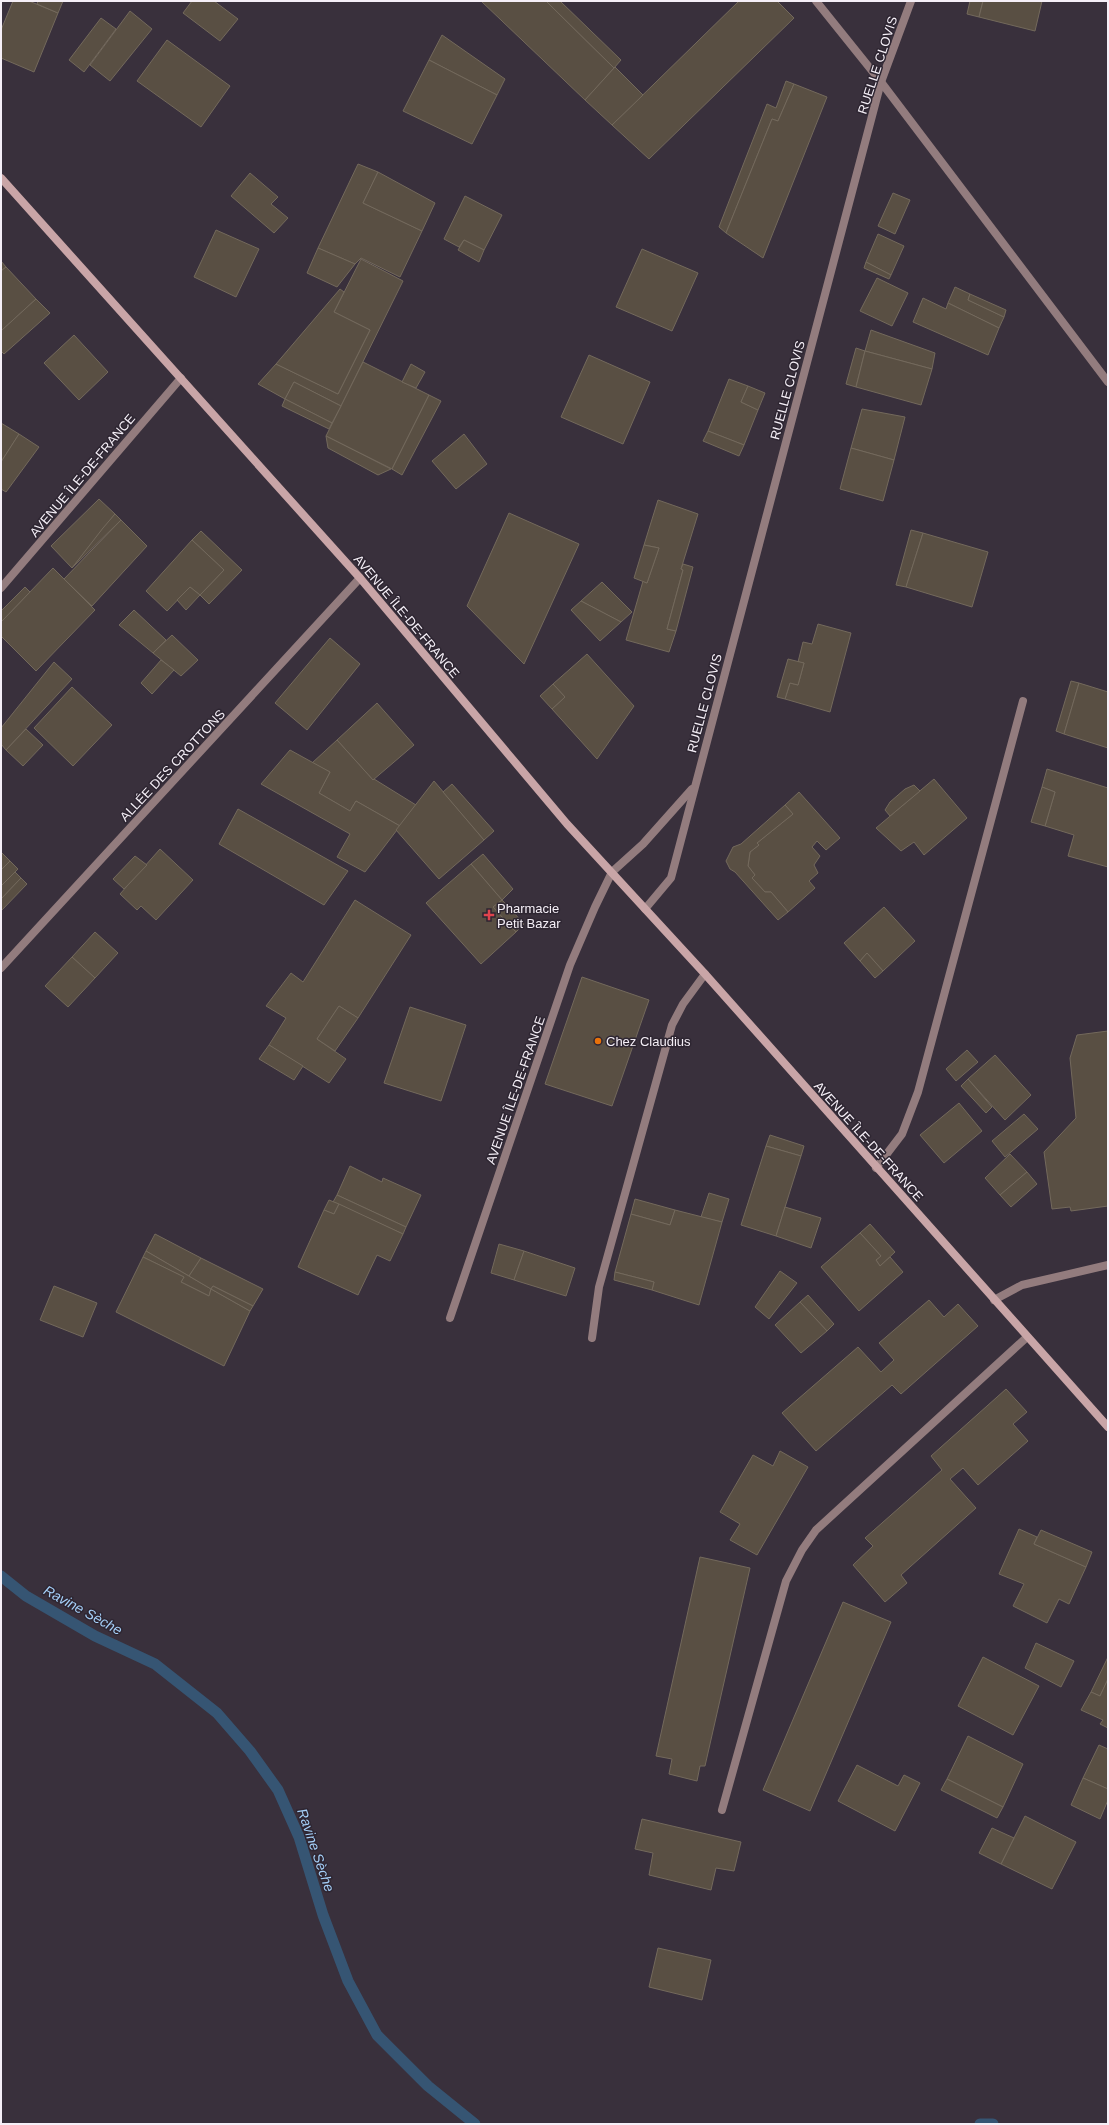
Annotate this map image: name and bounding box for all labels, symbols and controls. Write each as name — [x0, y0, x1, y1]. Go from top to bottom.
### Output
street label: RUELLE CLOVIS — [855, 14, 900, 116]
street label: RUELLE CLOVIS — [767, 339, 808, 441]
street label: AVENUE ÎLE-DE-FRANCE — [27, 411, 138, 540]
street label: AVENUE ÎLE-DE-FRANCE — [351, 552, 463, 681]
street label: RUELLE CLOVIS — [684, 652, 725, 754]
street label: ALLÉE DES CROTTONS — [117, 706, 228, 824]
place label: Pharmacie Petit Bazar — [497, 901, 561, 931]
marker: Pharmacie Petit Bazar — [484, 910, 494, 920]
street label: AVENUE ÎLE-DE-FRANCE — [483, 1014, 548, 1166]
place label: Chez Claudius — [606, 1034, 691, 1049]
marker: Chez Claudius — [593, 1036, 603, 1046]
street label: AVENUE ÎLE-DE-FRANCE — [811, 1078, 927, 1204]
water label: Ravine Sèche — [41, 1582, 125, 1638]
water label: Ravine Sèche — [294, 1806, 338, 1894]

